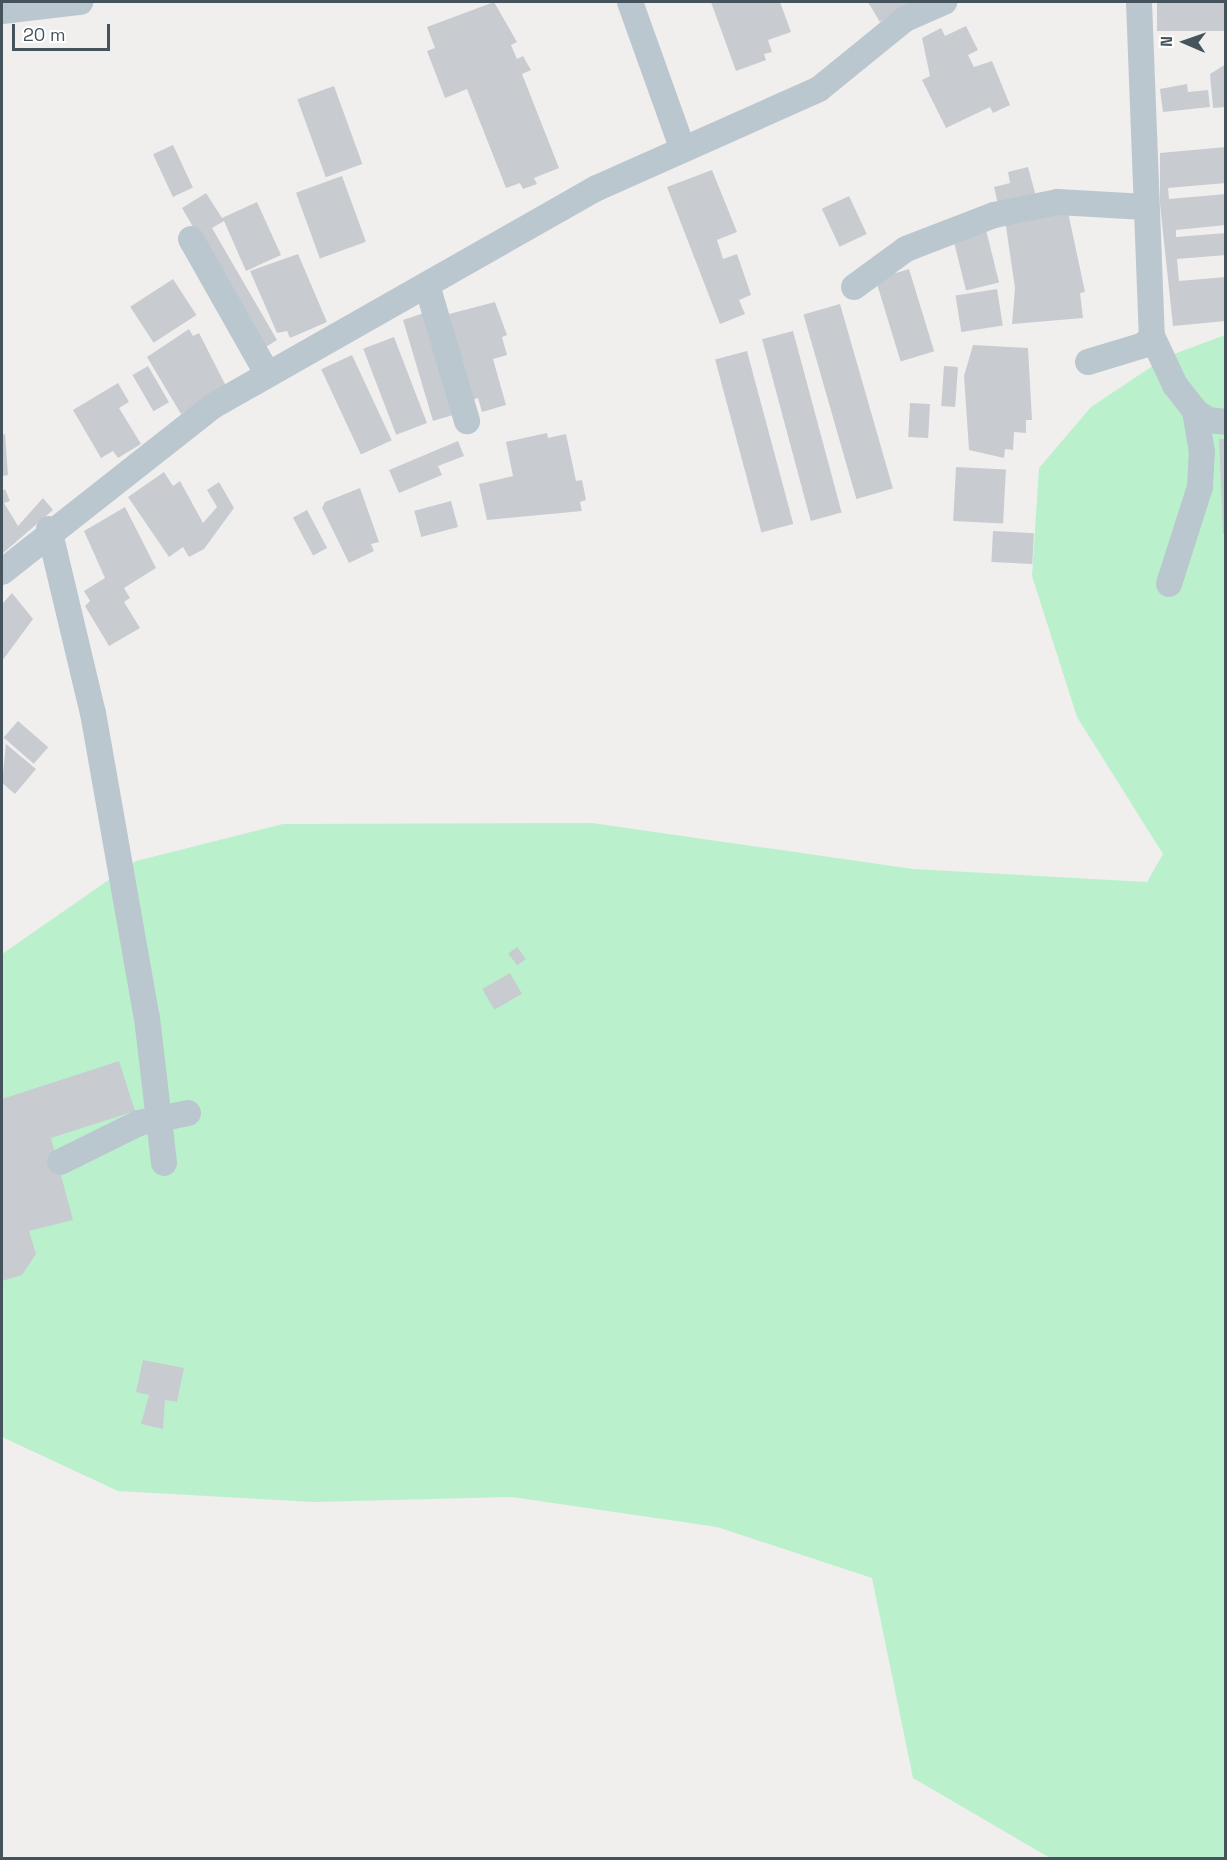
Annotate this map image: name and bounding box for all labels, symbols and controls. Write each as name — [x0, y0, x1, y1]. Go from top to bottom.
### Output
scale bar — [15, 12, 112, 50]
north arrow — [1155, 12, 1215, 72]
text: 20 m — [23, 23, 66, 46]
text: N — [1156, 36, 1177, 47]

